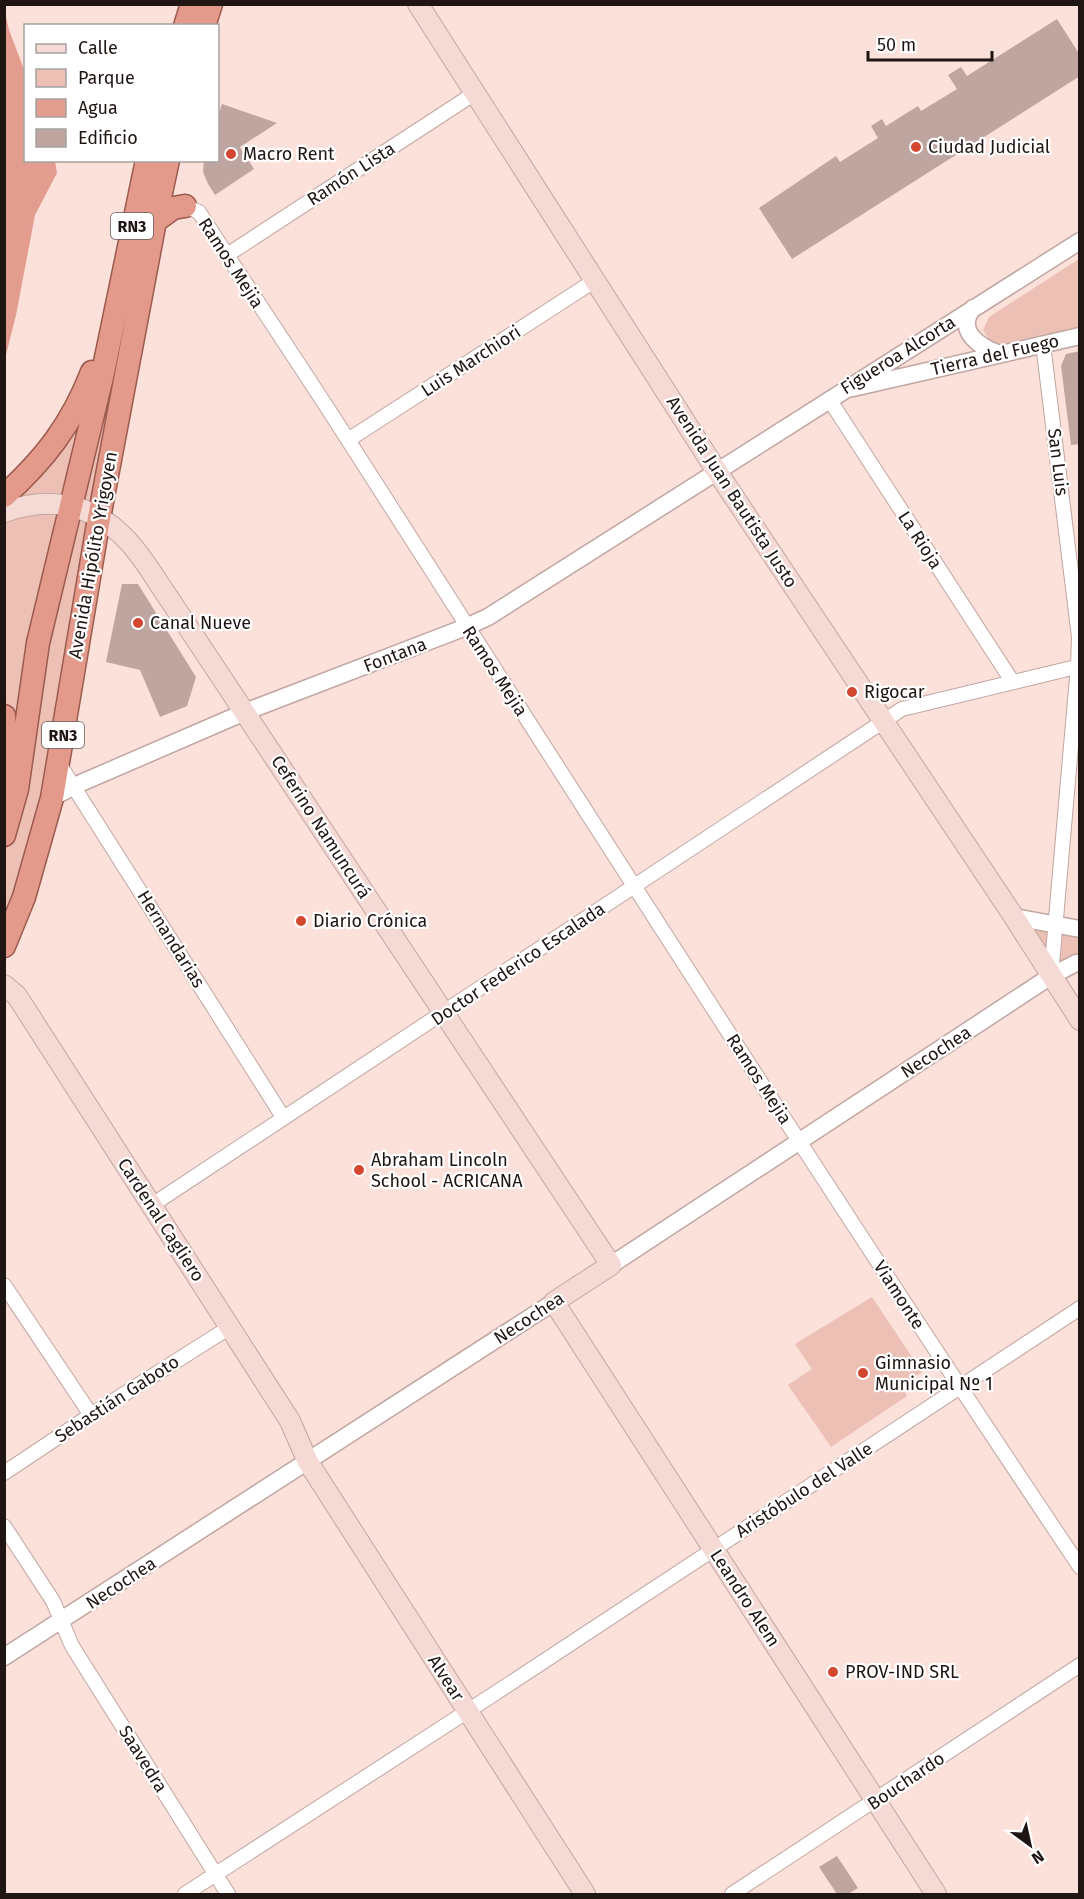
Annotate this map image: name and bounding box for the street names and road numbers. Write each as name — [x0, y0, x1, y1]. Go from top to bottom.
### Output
street label: Ramón Lista — [303, 137, 399, 211]
road number: RN3 — [111, 213, 153, 239]
street label: Ramos Mejia — [194, 214, 268, 312]
street label: Figueroa Alcorta — [836, 311, 960, 399]
street label: Luis Marchiori — [417, 321, 525, 401]
street label: Tierra del Fuego — [929, 330, 1061, 380]
street label: Avenida Juan Bautista Justo — [662, 392, 802, 592]
street label: San Luis — [1043, 427, 1073, 497]
street label: Avenida Hipólito Yrigoyen — [64, 450, 122, 660]
street label: La Rioja — [893, 507, 947, 573]
street label: Ramos Mejia — [458, 622, 532, 720]
street label: Fontana — [360, 633, 430, 677]
road number: RN3 — [42, 722, 84, 748]
street label: Ceferino Namuncurá — [266, 751, 376, 903]
street label: Hernandarias — [132, 886, 210, 992]
street label: Doctor Federico Escalada — [427, 898, 609, 1030]
street label: Necochea — [897, 1021, 975, 1083]
street label: Ramos Mejia — [722, 1030, 796, 1128]
street label: Cardenal Cagliero — [113, 1154, 209, 1286]
street label: Viamonte — [869, 1257, 929, 1333]
street label: Necochea — [490, 1287, 568, 1349]
street label: Sebastián Gaboto — [51, 1351, 183, 1447]
street label: Aristóbulo del Valle — [731, 1438, 877, 1542]
street label: Leandro Alem — [705, 1545, 785, 1651]
street label: Necochea — [82, 1552, 160, 1614]
street label: Alvear — [423, 1651, 469, 1705]
street label: Saavedra — [114, 1722, 172, 1796]
street label: Bouchardo — [863, 1747, 949, 1815]

